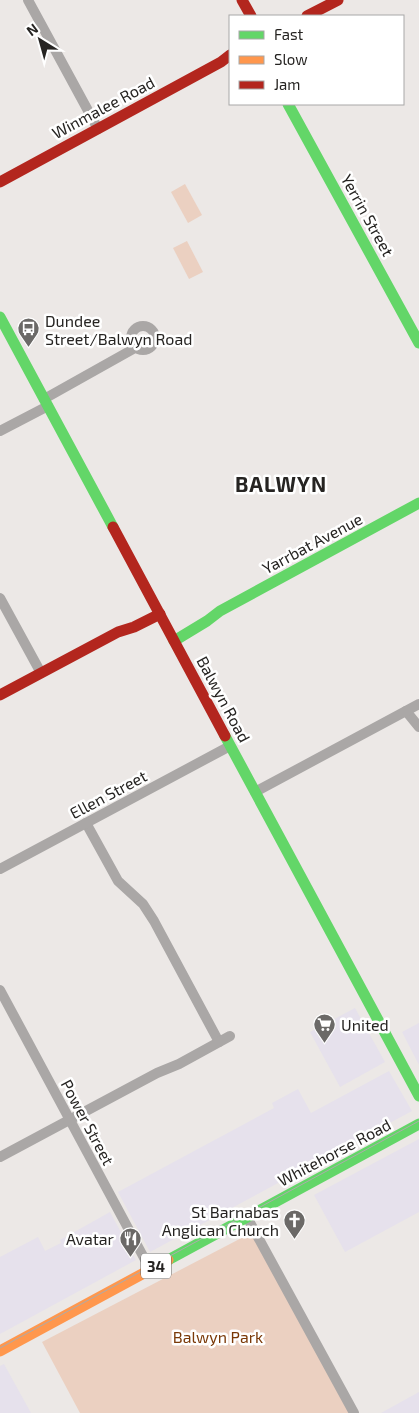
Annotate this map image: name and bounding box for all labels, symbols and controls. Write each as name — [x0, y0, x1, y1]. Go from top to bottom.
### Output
north arrow — [15, 15, 65, 65]
legend — [229, 15, 404, 105]
text: N — [23, 19, 41, 39]
text: Fast — [274, 25, 304, 43]
text: Slow — [274, 50, 308, 68]
street label: Winmalee Road — [48, 72, 158, 142]
text: Jam — [274, 75, 300, 93]
street label: Yerrin Street — [338, 171, 398, 259]
place label: Dundee Street/Balwyn Road — [45, 311, 192, 348]
bus stop icon: Dundee Street/Balwyn Road — [17, 317, 41, 348]
district label: BALWYN — [235, 471, 327, 496]
street label: Yarrbat Avenue — [259, 509, 365, 577]
street label: Balwyn Road — [193, 653, 255, 745]
street label: Ellen Street — [66, 766, 150, 822]
supermarket icon: United — [313, 1012, 337, 1043]
place label: United — [341, 1015, 389, 1034]
street label: Power Street — [57, 1076, 119, 1168]
street label: Whitehorse Road — [274, 1114, 394, 1190]
place label: St Barnabas Anglican Church — [162, 1202, 279, 1239]
church icon: St Barnabas Anglican Church — [283, 1208, 307, 1239]
restaurant icon: Avatar — [118, 1226, 142, 1257]
place label: Avatar — [66, 1229, 115, 1248]
road number: 34 — [141, 1254, 171, 1278]
park label: Balwyn Park — [173, 1327, 263, 1346]

